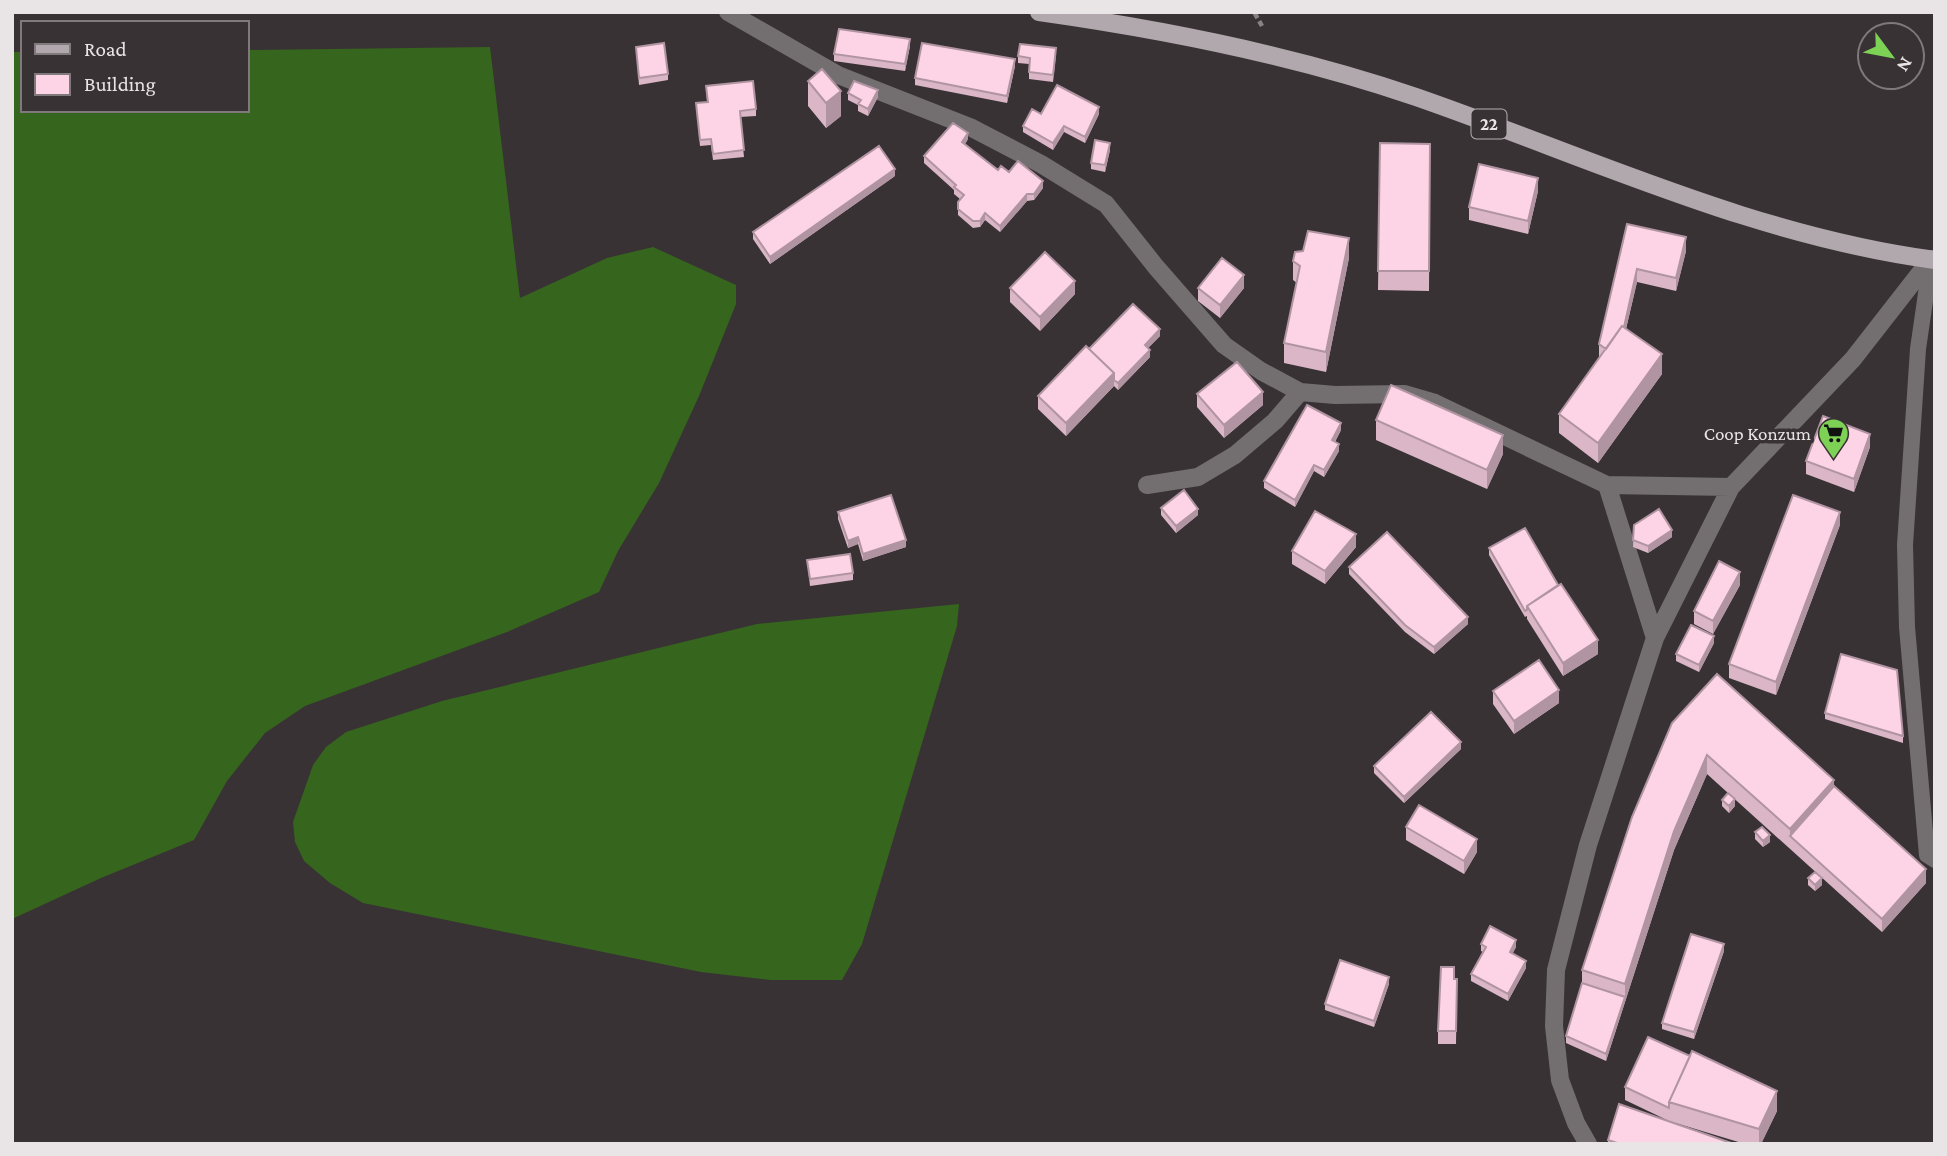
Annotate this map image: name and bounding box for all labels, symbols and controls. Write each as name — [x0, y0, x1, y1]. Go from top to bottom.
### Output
legend — [21, 21, 248, 112]
north arrow — [1856, 21, 1926, 91]
text: Road — [84, 37, 127, 61]
text: N — [1893, 54, 1917, 76]
text: Building — [84, 72, 156, 96]
road number: 22 — [1472, 110, 1506, 139]
supermarket icon: Coop Konzum — [1817, 416, 1851, 460]
place label: Coop Konzum — [1704, 423, 1811, 444]

